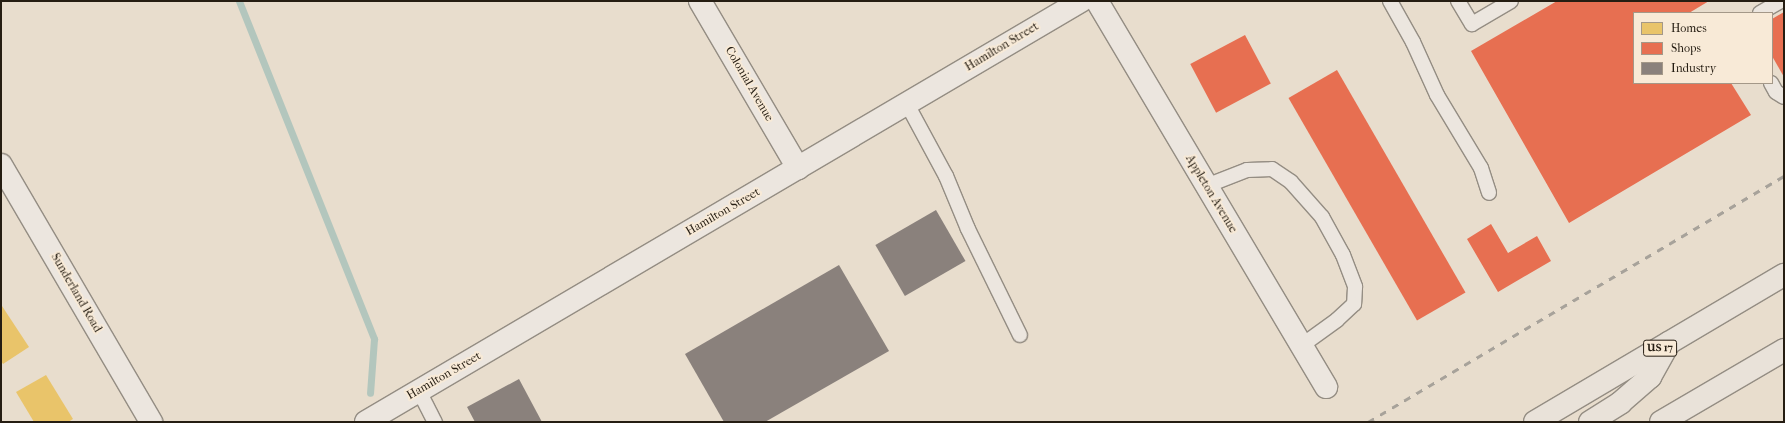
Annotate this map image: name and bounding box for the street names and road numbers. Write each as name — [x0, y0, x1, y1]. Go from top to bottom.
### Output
street label: Hamilton Street — [963, 19, 1041, 75]
street label: Colonial Avenue — [722, 44, 776, 124]
street label: Appleton Avenue — [1182, 152, 1240, 236]
street label: Hamilton Street — [683, 185, 763, 239]
street label: Sunderland Road — [48, 251, 104, 335]
road number: US 17 — [1643, 339, 1677, 357]
street label: Hamilton Street — [404, 349, 484, 403]

